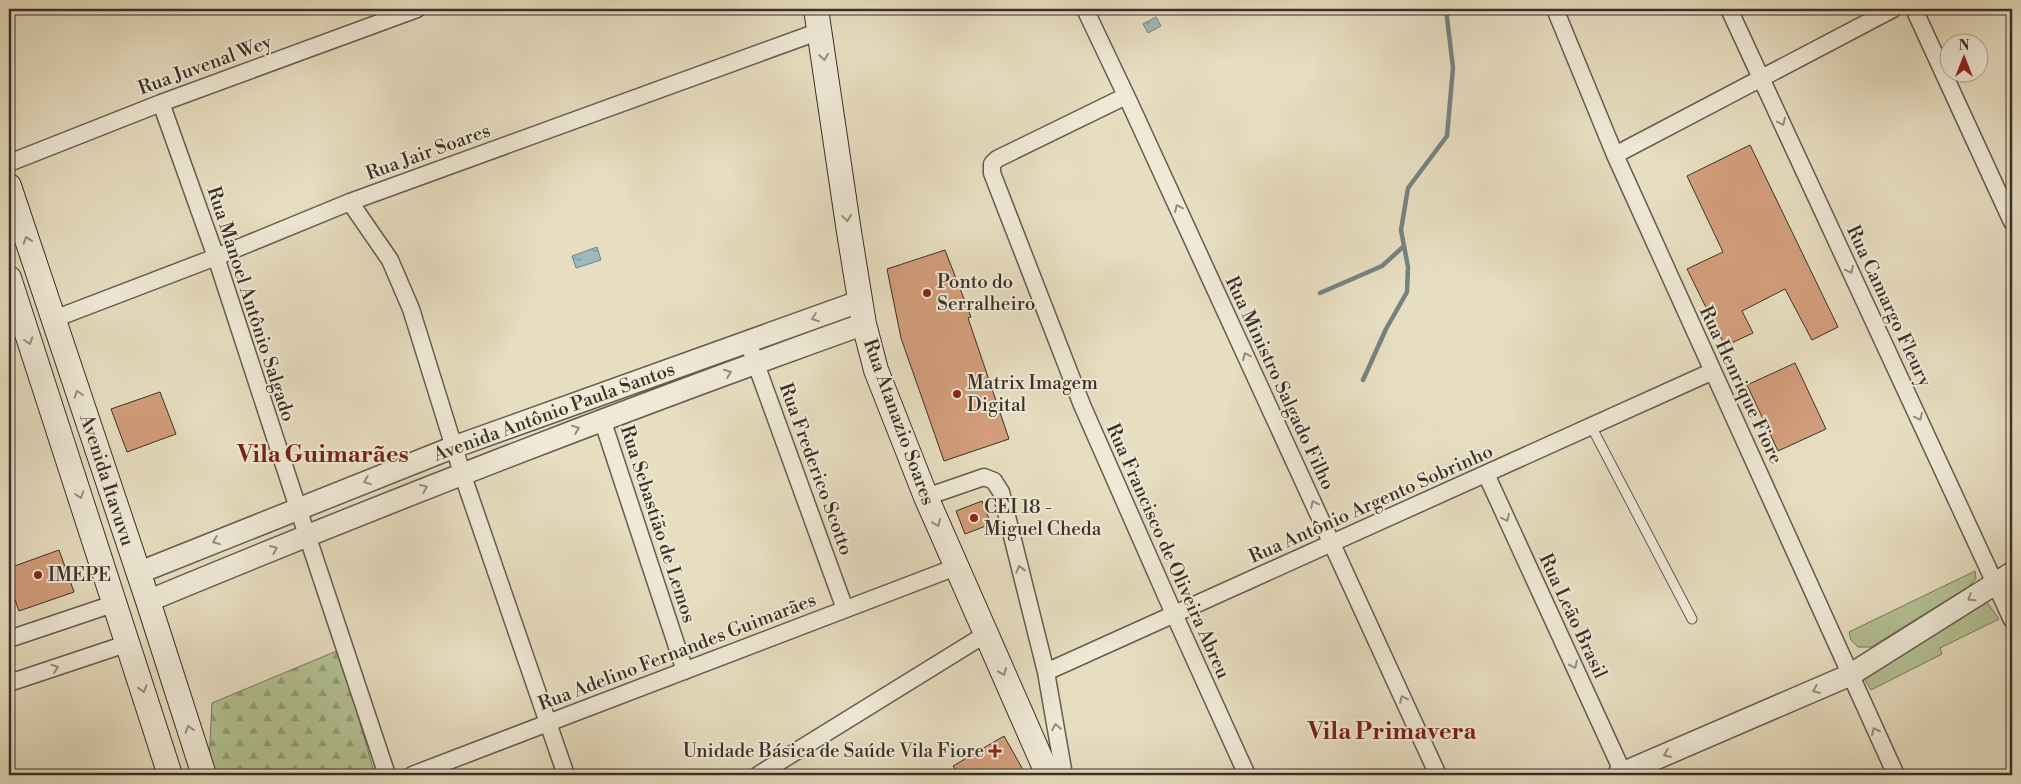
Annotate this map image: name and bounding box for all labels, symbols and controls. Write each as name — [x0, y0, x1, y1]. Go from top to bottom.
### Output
street label: Rua Juvenal Wey — [135, 29, 276, 100]
north arrow — [1938, 32, 1988, 82]
text: N — [1958, 37, 1970, 55]
one-way arrow — [818, 53, 829, 61]
one-way arrow — [1776, 117, 1786, 126]
street label: Rua Jair Soares — [362, 118, 494, 186]
street label: Rua Manoel Antônio Salgado — [202, 183, 300, 425]
one-way arrow — [1174, 204, 1184, 213]
one-way arrow — [841, 213, 851, 222]
street label: Rua Camargo Fleury — [1841, 221, 1937, 391]
one-way arrow — [23, 236, 33, 244]
one-way arrow — [1844, 265, 1855, 274]
place label: Ponto do Serralheiro — [937, 270, 1035, 316]
street label: Rua Ministro Salgado Filho — [1220, 272, 1340, 494]
marker: Ponto do Serralheiro — [921, 287, 933, 299]
street label: Rua Henrique Fiore — [1694, 302, 1788, 468]
one-way arrow — [811, 312, 820, 322]
one-way arrow — [24, 336, 34, 345]
street label: Rua Atanazio Soares — [858, 336, 940, 508]
one-way arrow — [1241, 352, 1252, 361]
street label: Avenida Antônio Paula Santos — [429, 357, 678, 467]
one-way arrow — [724, 369, 732, 379]
place label: Matrix Imagem Digital — [967, 371, 1098, 417]
street label: Rua Frederico Scotto — [774, 379, 858, 559]
marker: Matrix Imagem Digital — [951, 388, 963, 400]
one-way arrow — [74, 390, 84, 398]
street label: Avenida Itavuvu — [74, 410, 140, 549]
one-way arrow — [1912, 412, 1923, 421]
street label: Rua Francisco de Oliveira Abreu — [1101, 420, 1235, 683]
street label: Rua Sebastião de Lemos — [615, 422, 701, 626]
one-way arrow — [571, 425, 580, 436]
street label: Rua Antônio Argento Sobrinho — [1245, 439, 1497, 569]
district label: Vila Guimarães — [236, 440, 409, 470]
one-way arrow — [363, 475, 371, 485]
one-way arrow — [420, 484, 428, 494]
one-way arrow — [75, 491, 85, 499]
place label: CEI 18 - Miguel Cheda — [984, 495, 1102, 541]
one-way arrow — [1310, 500, 1320, 509]
marker: CEI 18 - Miguel Cheda — [968, 512, 980, 524]
one-way arrow — [1500, 513, 1510, 522]
one-way arrow — [930, 518, 941, 527]
one-way arrow — [212, 535, 221, 546]
one-way arrow — [269, 544, 278, 555]
street label: Rua Leão Brasil — [1534, 550, 1613, 683]
place label: IMEPE — [48, 563, 111, 587]
one-way arrow — [1015, 564, 1026, 573]
marker: IMEPE — [32, 569, 44, 581]
street label: Rua Adelino Fernandes Guimarães — [535, 588, 819, 716]
one-way arrow — [1967, 592, 1976, 601]
one-way arrow — [1568, 660, 1578, 669]
one-way arrow — [50, 664, 59, 674]
one-way arrow — [996, 667, 1007, 676]
one-way arrow — [1812, 683, 1821, 694]
one-way arrow — [138, 685, 148, 693]
one-way arrow — [1399, 695, 1409, 704]
district label: Vila Primavera — [1306, 717, 1478, 747]
one-way arrow — [1052, 723, 1062, 732]
one-way arrow — [184, 725, 194, 733]
one-way arrow — [1871, 727, 1882, 736]
place label: Unidade Básica de Saúde Vila Fiore — [683, 739, 984, 763]
marker: Unidade Básica de Saúde Vila Fiore — [988, 744, 1002, 758]
one-way arrow — [1663, 748, 1672, 758]

